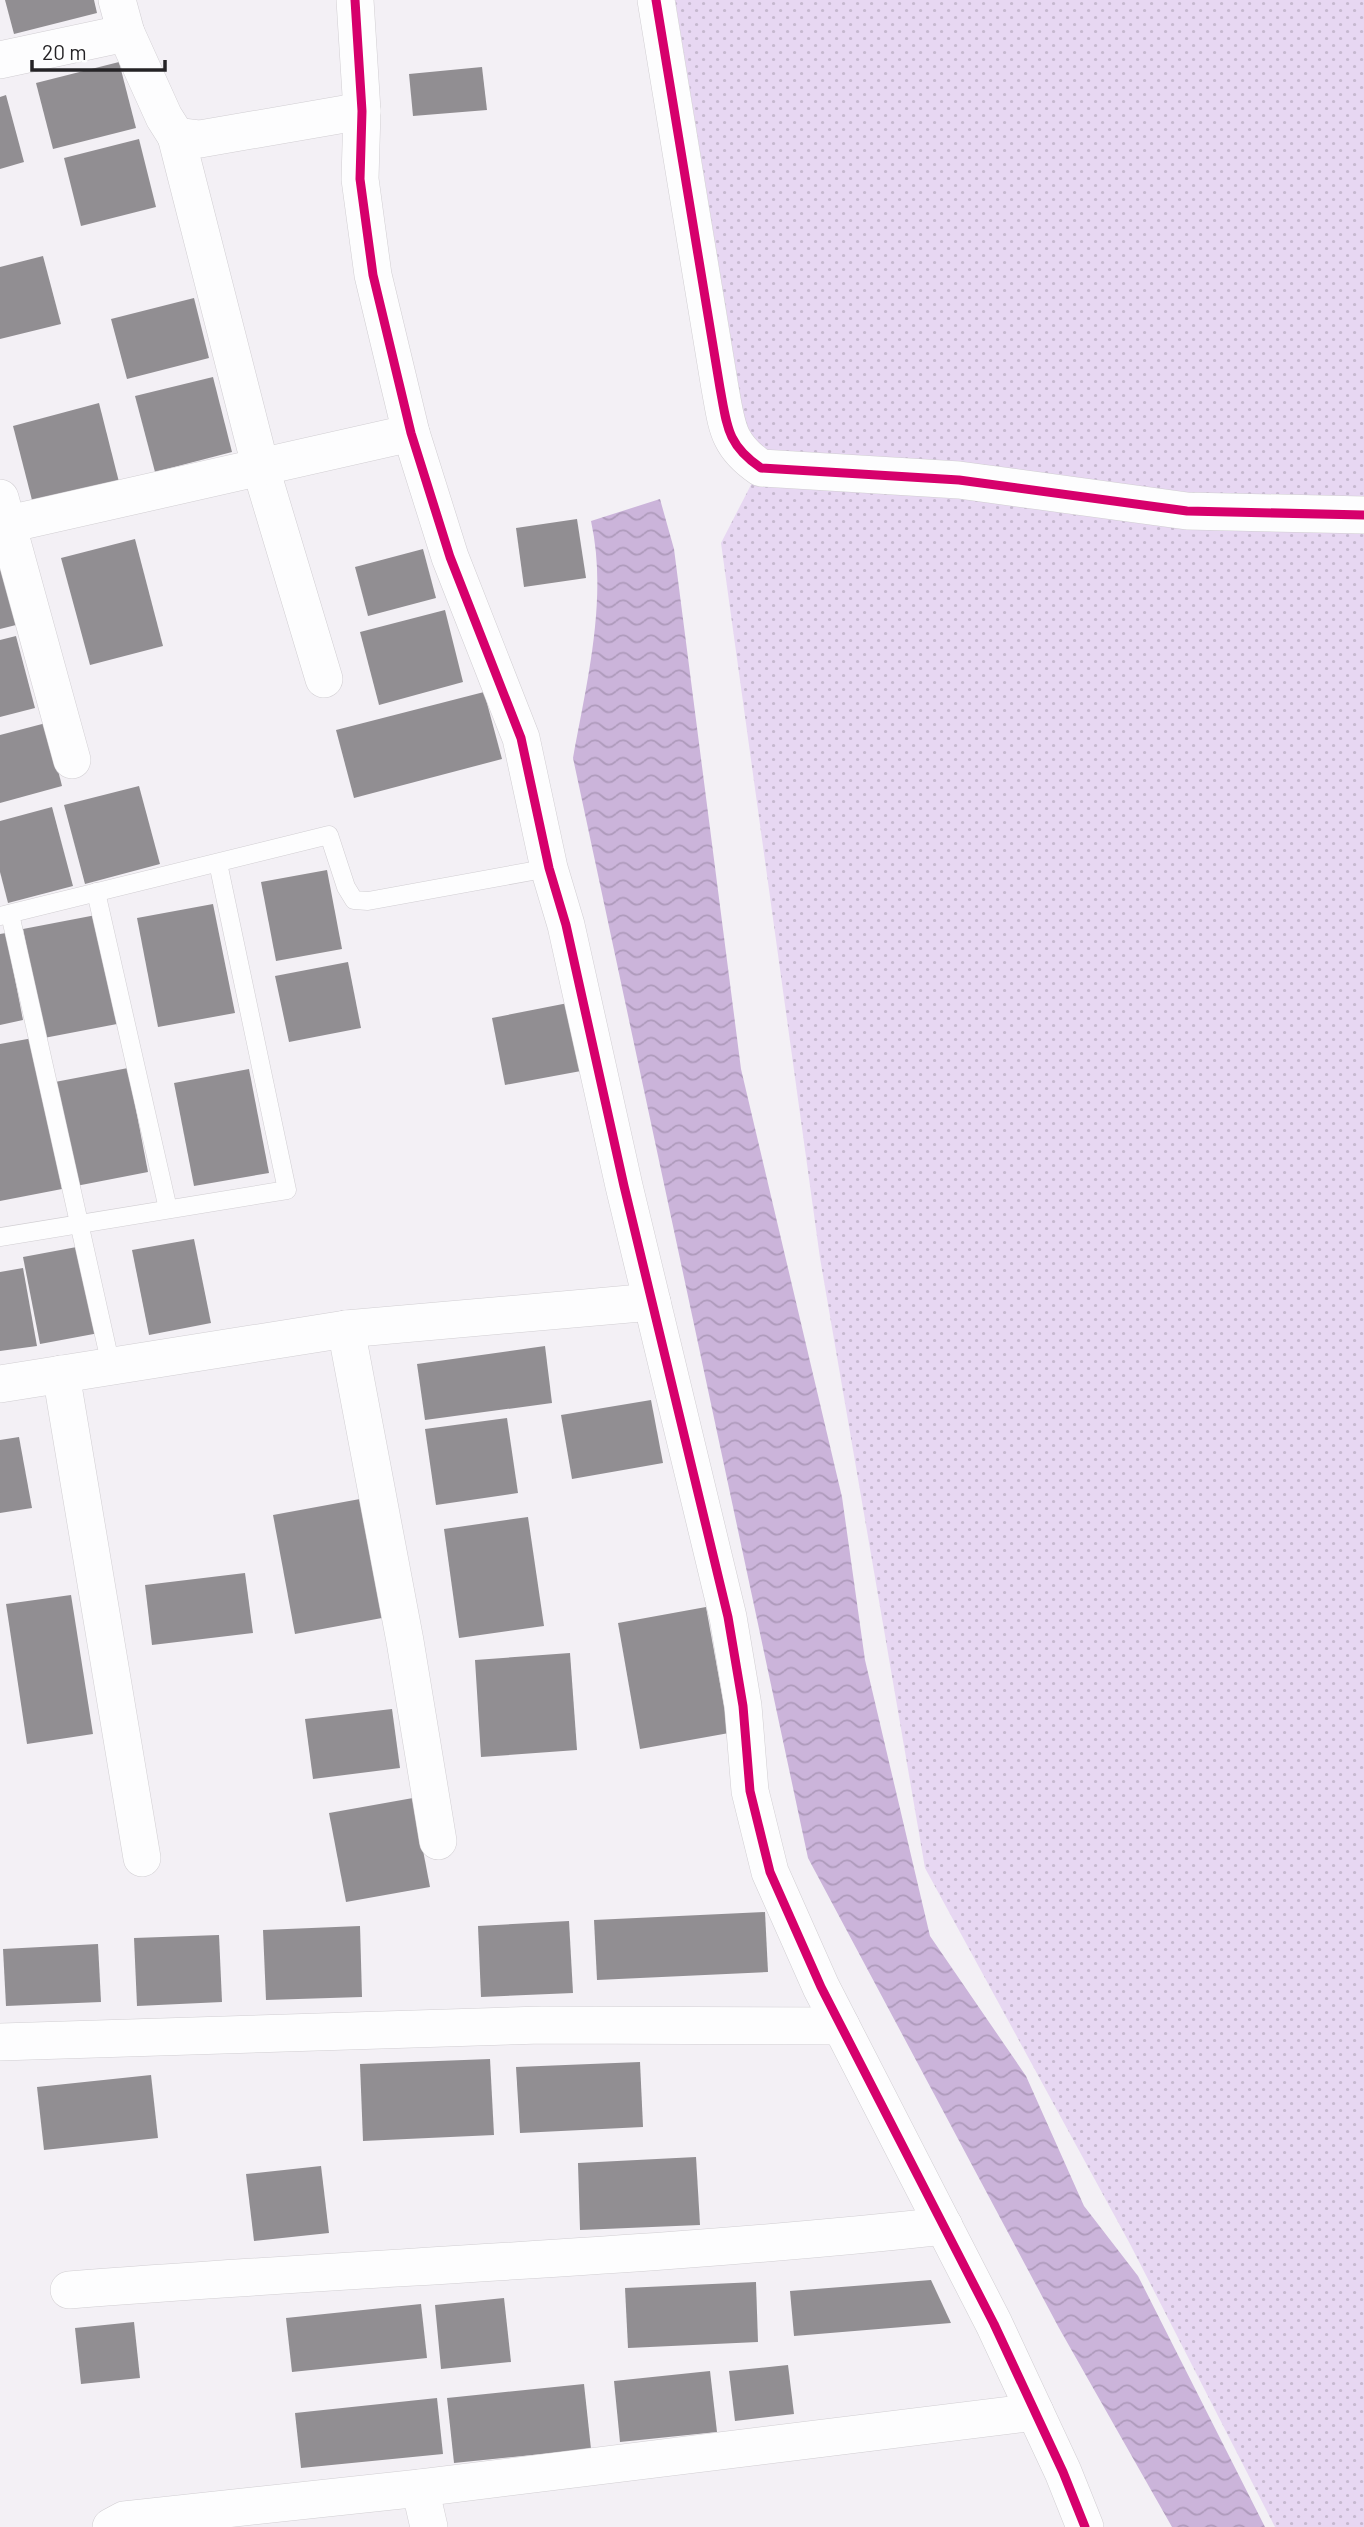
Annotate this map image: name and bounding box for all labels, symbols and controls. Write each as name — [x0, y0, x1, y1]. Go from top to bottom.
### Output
scale bar — [32, 28, 164, 72]
text: 20 m — [42, 39, 87, 64]

